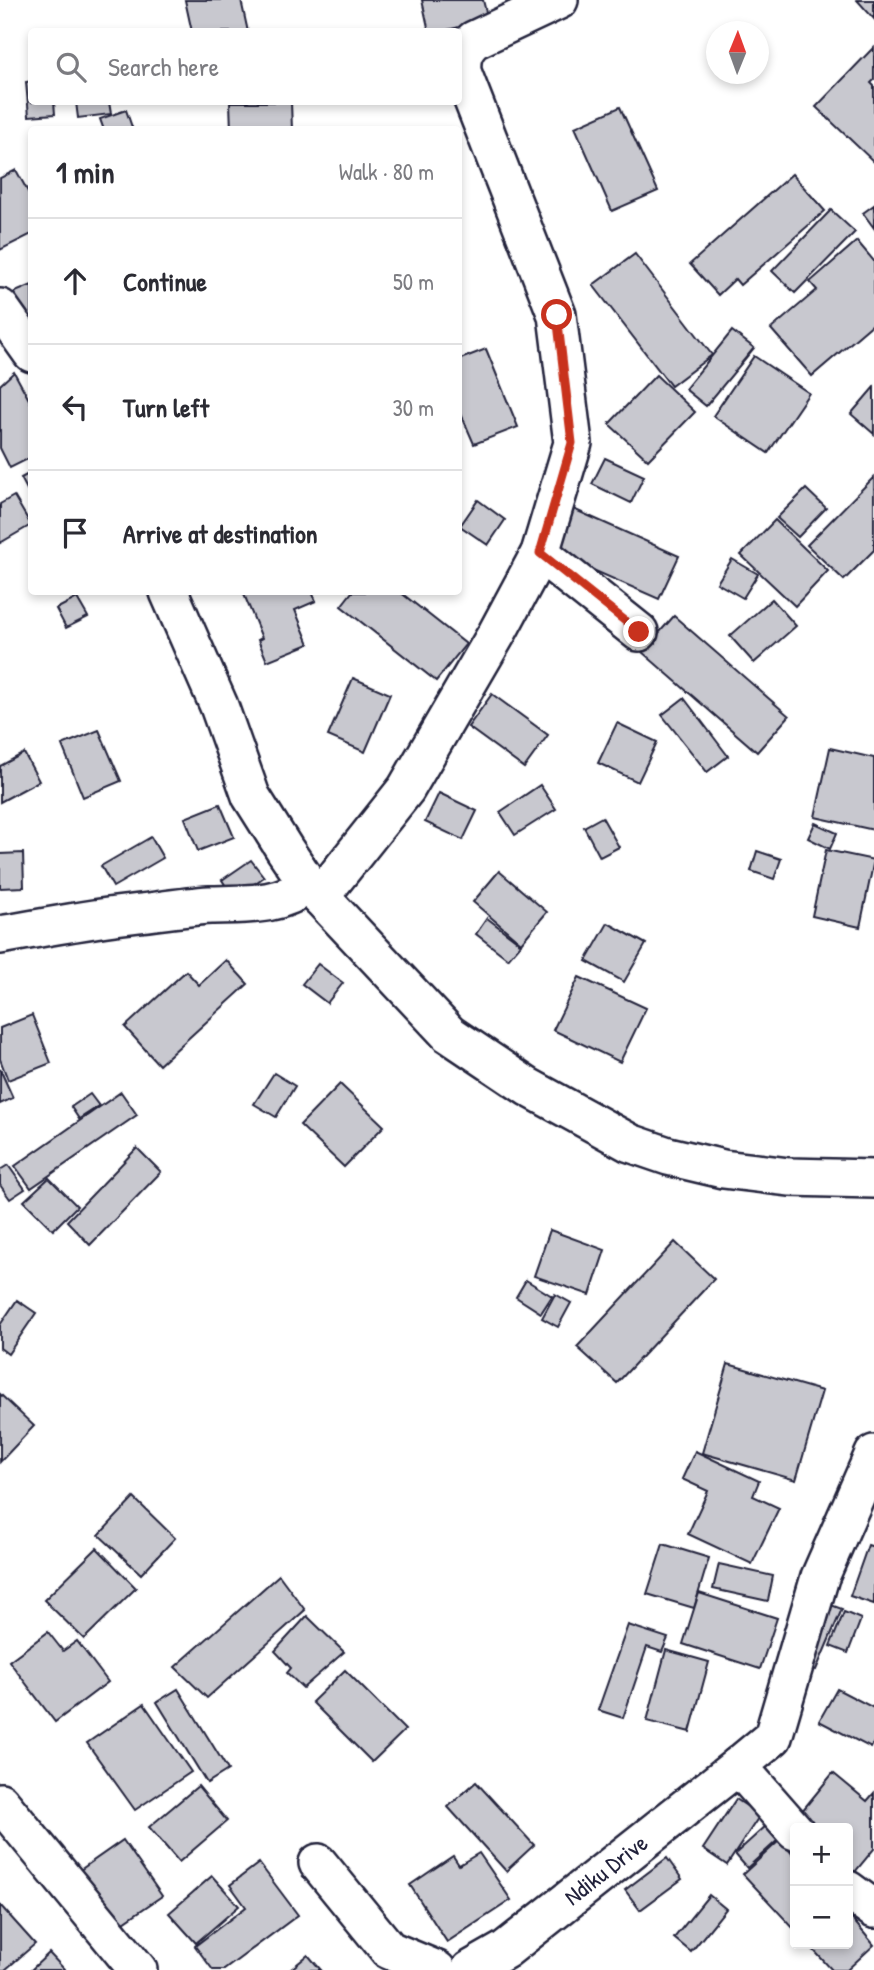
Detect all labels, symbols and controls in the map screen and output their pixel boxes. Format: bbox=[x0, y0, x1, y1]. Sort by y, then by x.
north arrow bbox=[706, 21, 769, 84]
search box bbox=[28, 28, 462, 105]
icon: search bbox=[52, 48, 90, 86]
text: Search here bbox=[108, 49, 219, 84]
text: 1 min bbox=[56, 152, 114, 192]
text: Walk · 80 m bbox=[339, 156, 434, 187]
icon: ahead bbox=[56, 262, 94, 300]
text: Continue bbox=[123, 264, 207, 299]
text: 50 m bbox=[393, 266, 434, 297]
route start bbox=[541, 299, 572, 330]
icon: left bbox=[56, 388, 94, 426]
text: Turn left bbox=[123, 390, 209, 425]
text: 30 m bbox=[392, 392, 434, 423]
icon: arrive bbox=[56, 514, 94, 552]
text: Arrive at destination bbox=[123, 516, 318, 551]
route end bbox=[623, 616, 654, 647]
map controls bbox=[790, 1823, 853, 1949]
button: + bbox=[790, 1823, 853, 1886]
street label: Ndiku Drive bbox=[557, 1826, 654, 1912]
button: − bbox=[790, 1886, 853, 1949]

